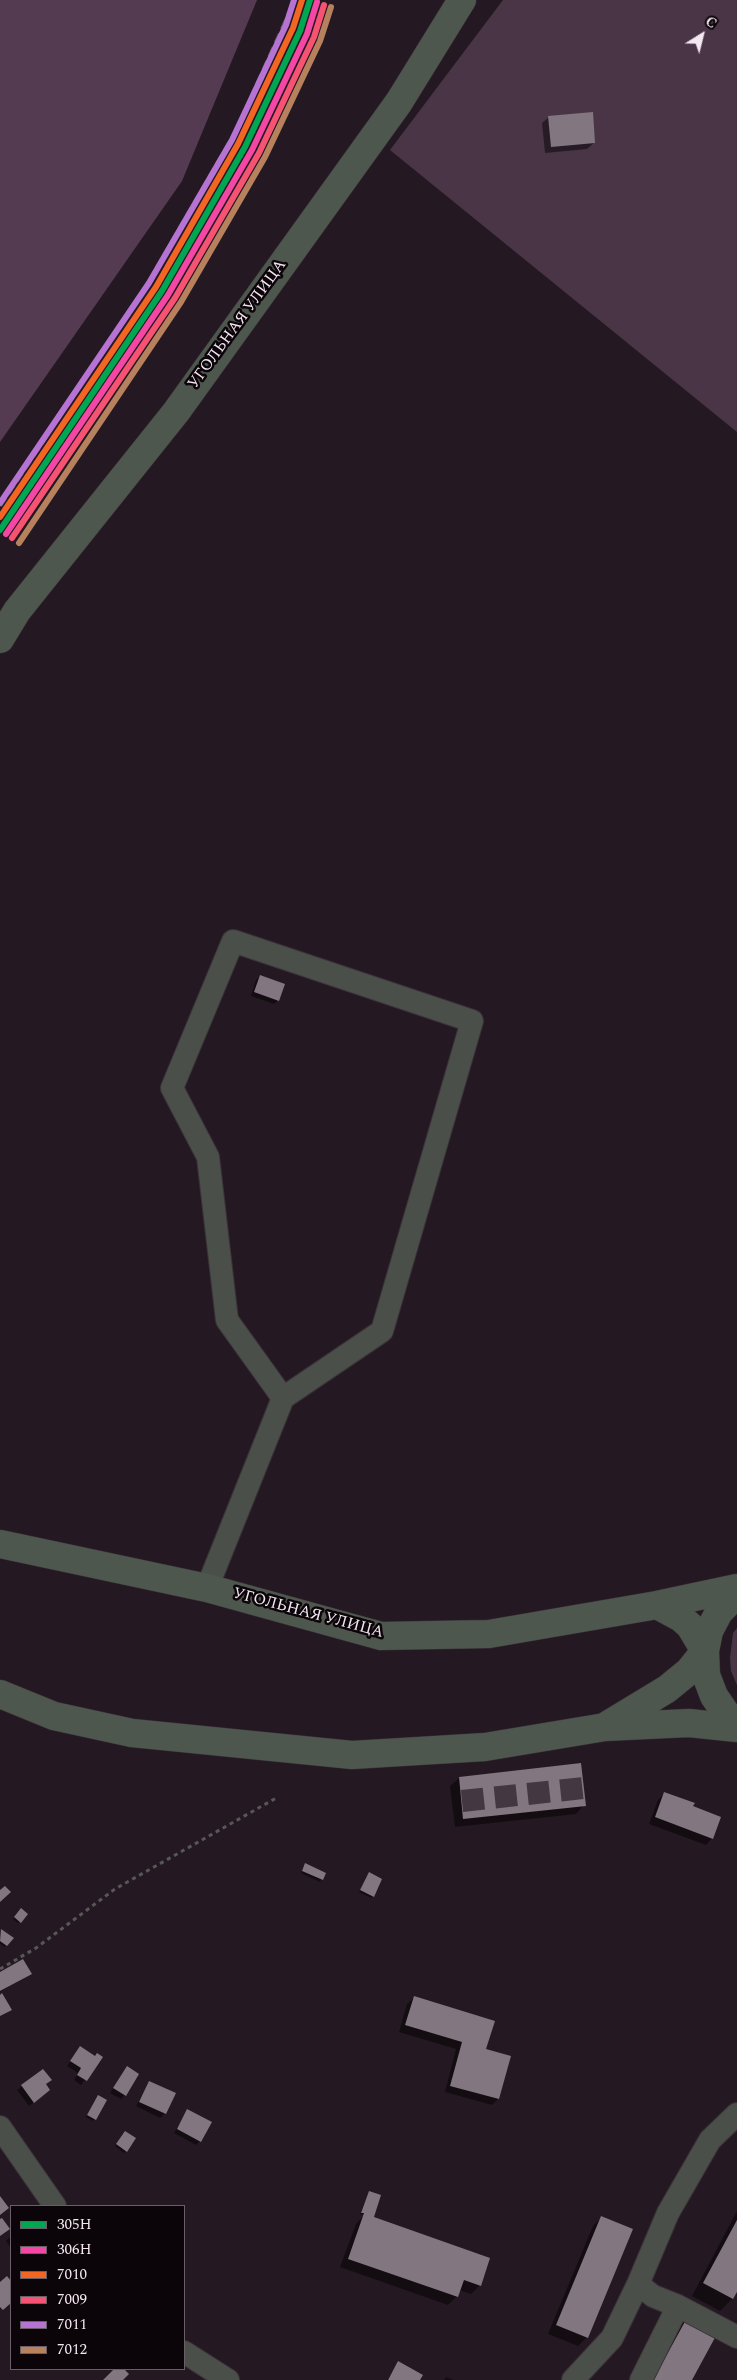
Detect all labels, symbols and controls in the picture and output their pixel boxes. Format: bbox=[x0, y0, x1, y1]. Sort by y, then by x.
north arrow bbox=[677, 10, 727, 60]
text: С bbox=[701, 11, 721, 34]
street label: УГОЛЬНАЯ УЛИЦА bbox=[185, 257, 291, 393]
street label: УГОЛЬНАЯ УЛИЦА bbox=[231, 1585, 385, 1643]
legend bbox=[10, 2205, 185, 2370]
text: 305Н bbox=[57, 2213, 92, 2236]
text: 306Н bbox=[57, 2238, 92, 2261]
text: 7010 bbox=[57, 2263, 87, 2286]
text: 7009 bbox=[57, 2288, 87, 2311]
text: 7011 bbox=[57, 2313, 87, 2336]
text: 7012 bbox=[57, 2338, 87, 2361]

